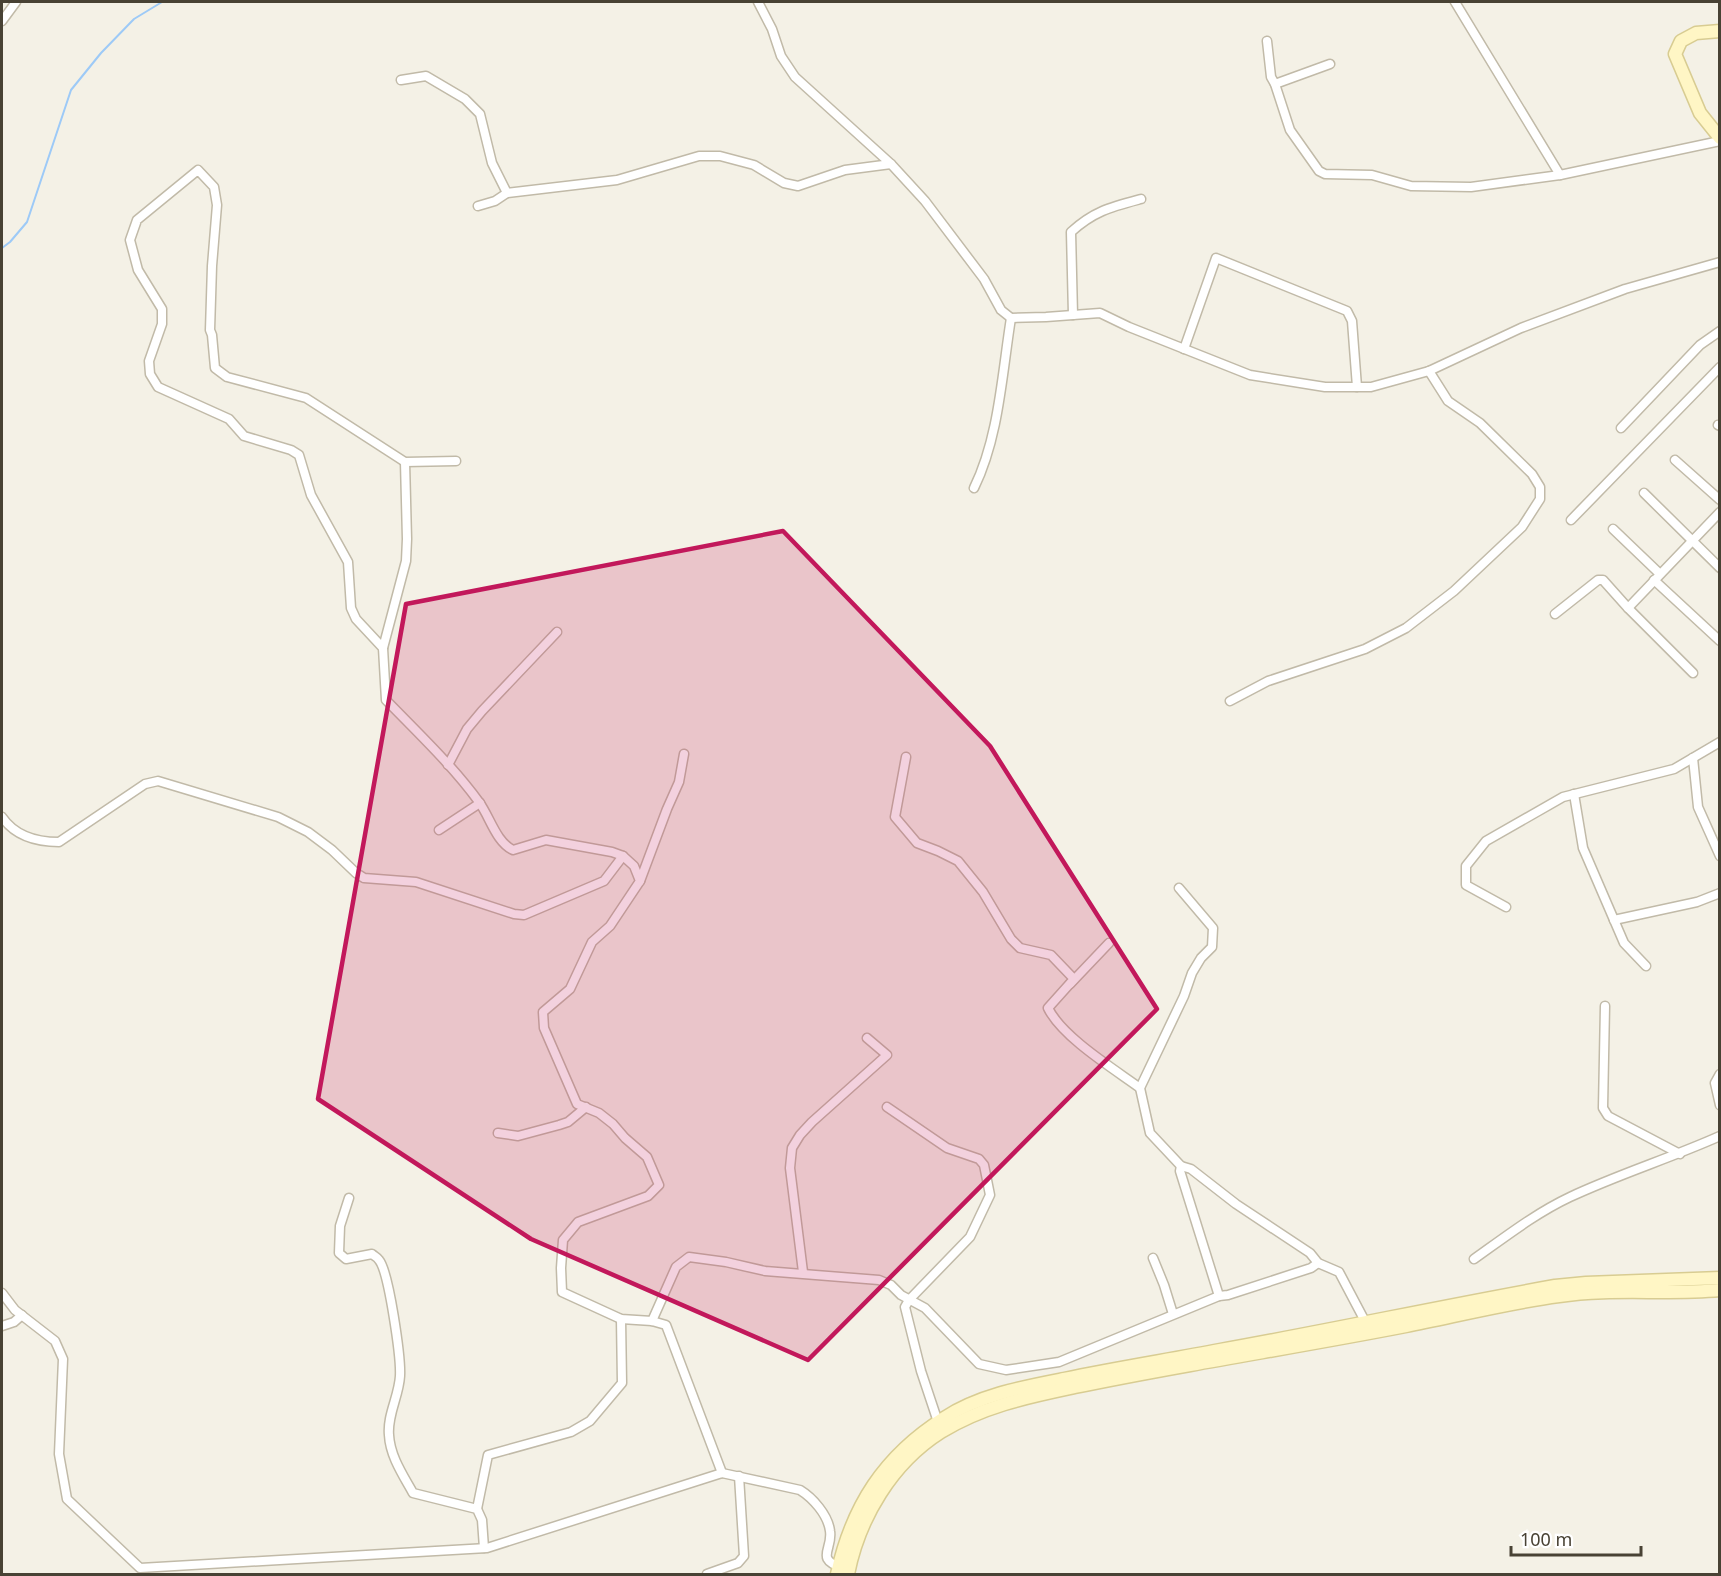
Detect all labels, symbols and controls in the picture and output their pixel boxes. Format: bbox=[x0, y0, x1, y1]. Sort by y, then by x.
scale bar bbox=[1511, 1519, 1642, 1557]
text: 100 m bbox=[1520, 1527, 1572, 1551]

